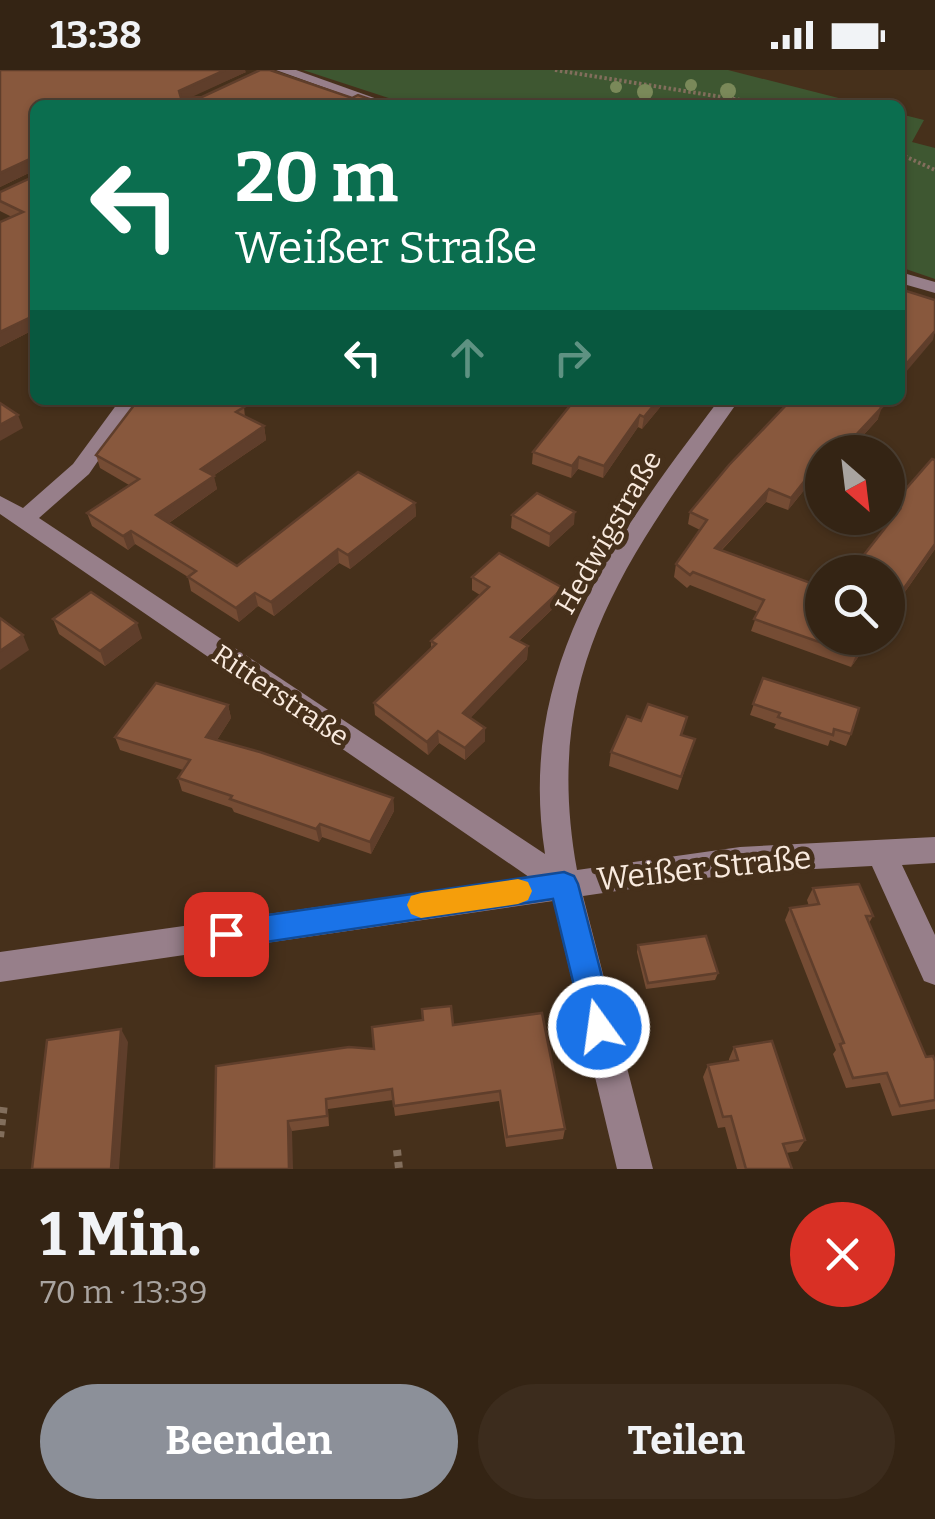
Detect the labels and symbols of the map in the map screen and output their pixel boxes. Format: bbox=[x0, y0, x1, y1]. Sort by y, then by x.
north arrow bbox=[805, 435, 905, 535]
street label: Hedwigstraße bbox=[548, 445, 668, 620]
street label: Ritterstraße bbox=[206, 638, 355, 753]
street label: Weißer Straße bbox=[595, 838, 813, 898]
pin bbox=[184, 892, 269, 977]
position arrow bbox=[547, 975, 651, 1079]

